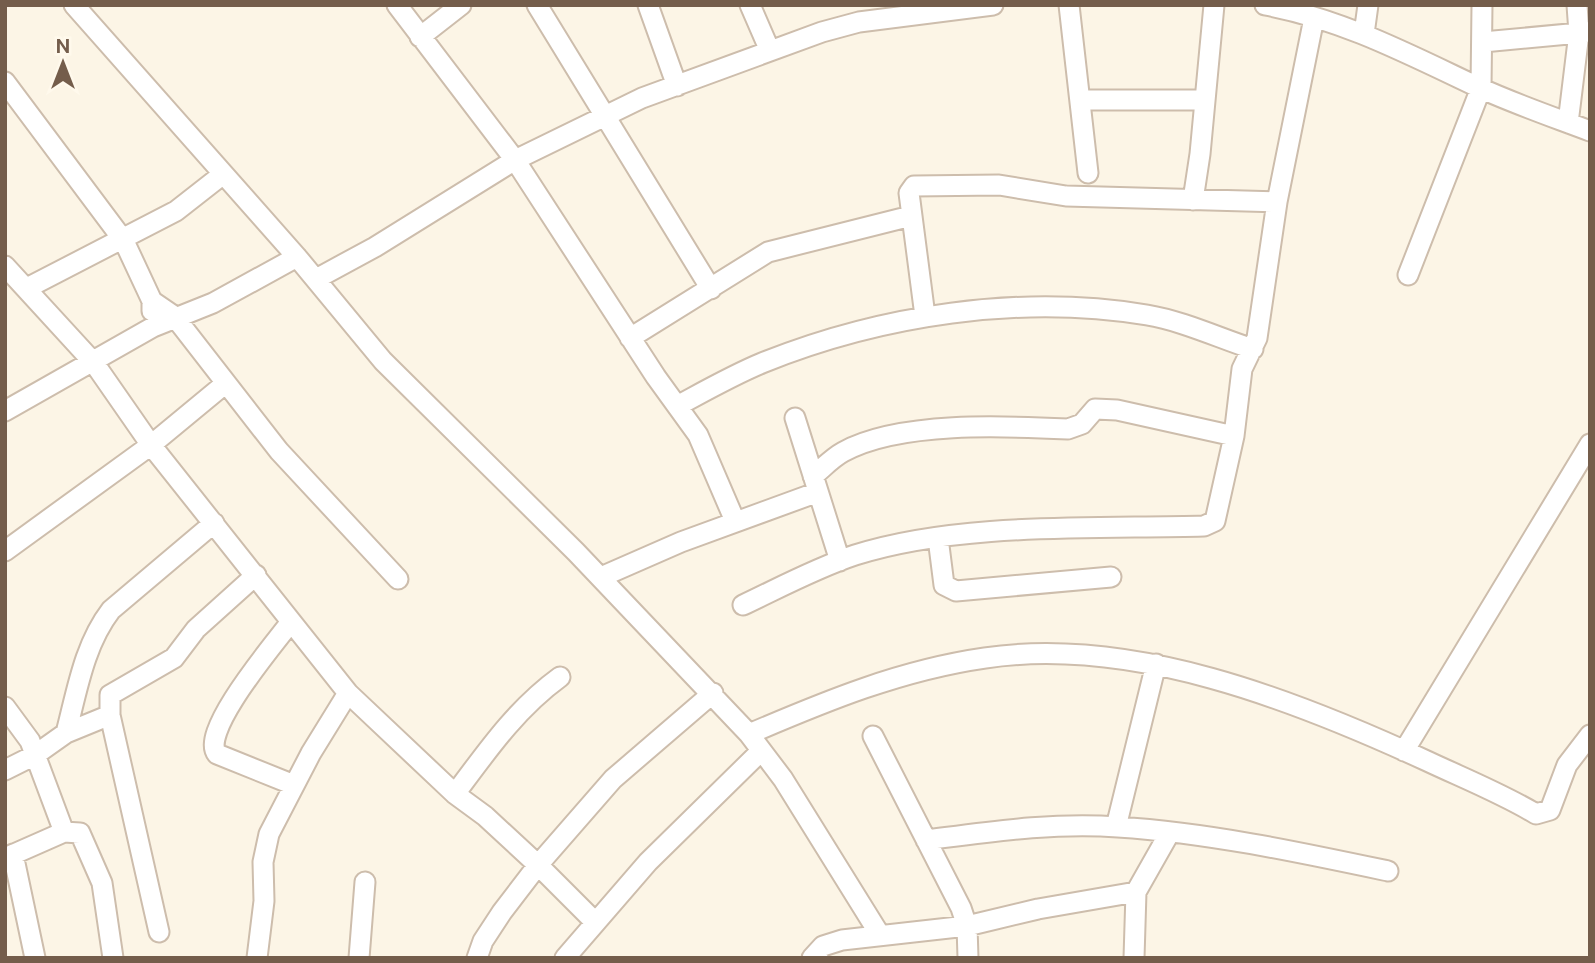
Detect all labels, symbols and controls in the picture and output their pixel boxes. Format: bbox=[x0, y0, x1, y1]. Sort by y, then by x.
north arrow bbox=[28, 28, 98, 98]
text: N bbox=[56, 35, 70, 57]

